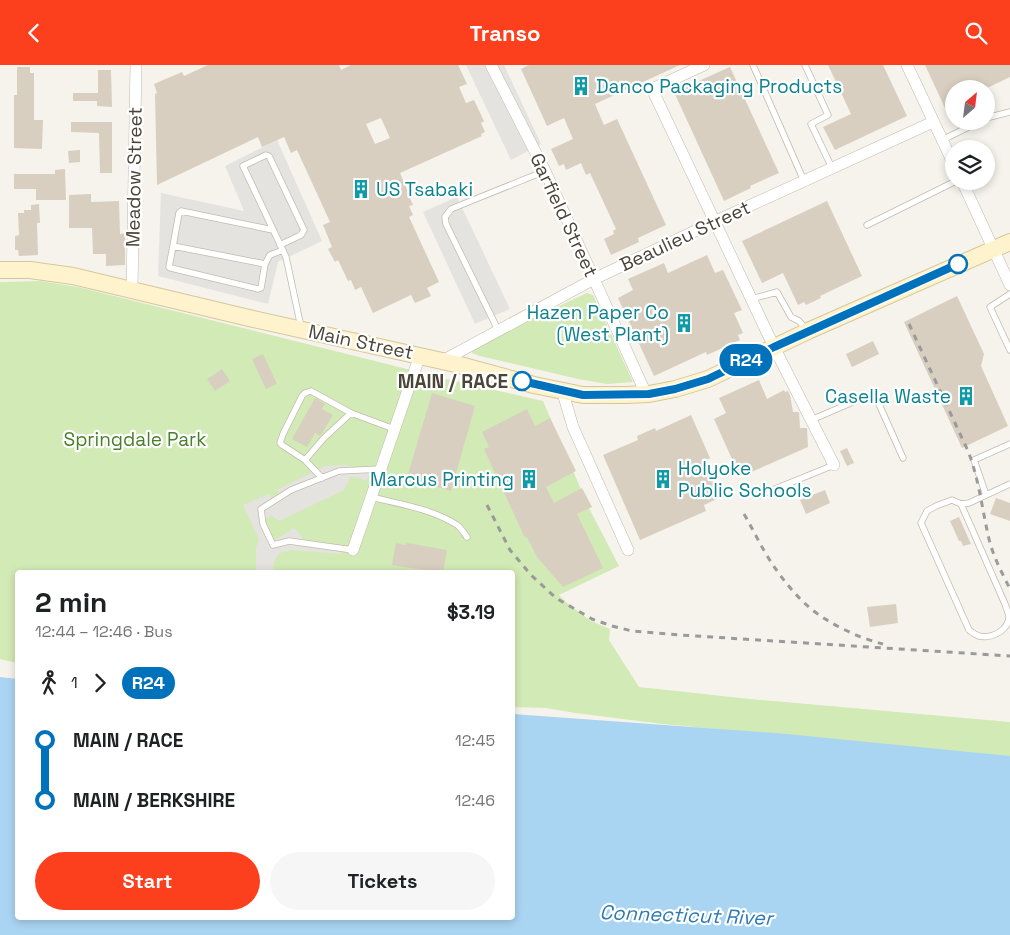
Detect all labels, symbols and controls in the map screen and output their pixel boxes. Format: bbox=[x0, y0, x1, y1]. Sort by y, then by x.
icon: back bbox=[20, 19, 48, 47]
text: Transo bbox=[469, 19, 541, 47]
icon: search bbox=[962, 19, 990, 47]
place label: Danco Packaging Products bbox=[596, 74, 842, 99]
building icon: Danco Packaging Products bbox=[570, 75, 592, 97]
north arrow bbox=[945, 80, 995, 130]
map controls bbox=[945, 80, 995, 190]
street label: Meadow Street bbox=[120, 107, 148, 247]
button: layers bbox=[945, 140, 995, 190]
street label: Garfield Street bbox=[524, 149, 604, 281]
place label: US Tsabaki bbox=[376, 177, 473, 202]
building icon: US Tsabaki bbox=[350, 178, 372, 200]
street label: Beaulieu Street bbox=[616, 195, 754, 277]
unlabelled marker bbox=[948, 254, 968, 274]
place label: Hazen Paper Co (West Plant) bbox=[527, 300, 669, 347]
building icon: Hazen Paper Co (West Plant) bbox=[673, 312, 695, 334]
street label: Main Street bbox=[306, 319, 416, 365]
line badge: R24 bbox=[717, 344, 775, 376]
text: R24 bbox=[729, 348, 763, 371]
place label: MAIN / RACE bbox=[398, 369, 508, 394]
marker: MAIN / RACE bbox=[512, 371, 532, 391]
place label: Casella Waste bbox=[825, 384, 951, 409]
building icon: Casella Waste bbox=[955, 385, 977, 407]
park label: Springdale Park bbox=[63, 427, 207, 452]
place label: Holyoke Public Schools bbox=[678, 456, 812, 503]
place label: Marcus Printing bbox=[370, 467, 514, 492]
building icon: Marcus Printing bbox=[518, 468, 540, 490]
building icon: Holyoke Public Schools bbox=[652, 468, 674, 490]
text: 2 min bbox=[35, 584, 107, 620]
text: $3.19 bbox=[447, 600, 495, 625]
text: 12:44 – 12:46 · Bus bbox=[35, 621, 173, 642]
icon: walk bbox=[35, 669, 63, 697]
icon: forward bbox=[86, 669, 114, 697]
text: R24 bbox=[132, 671, 165, 694]
text: 1 bbox=[71, 672, 78, 693]
text: MAIN / RACE bbox=[73, 728, 183, 753]
text: 12:45 bbox=[455, 730, 495, 751]
text: MAIN / BERKSHIRE bbox=[73, 788, 235, 813]
text: 12:46 bbox=[455, 790, 495, 811]
button: Start bbox=[35, 852, 260, 910]
button: Tickets bbox=[270, 852, 495, 910]
water label: Connecticut River bbox=[599, 899, 775, 931]

